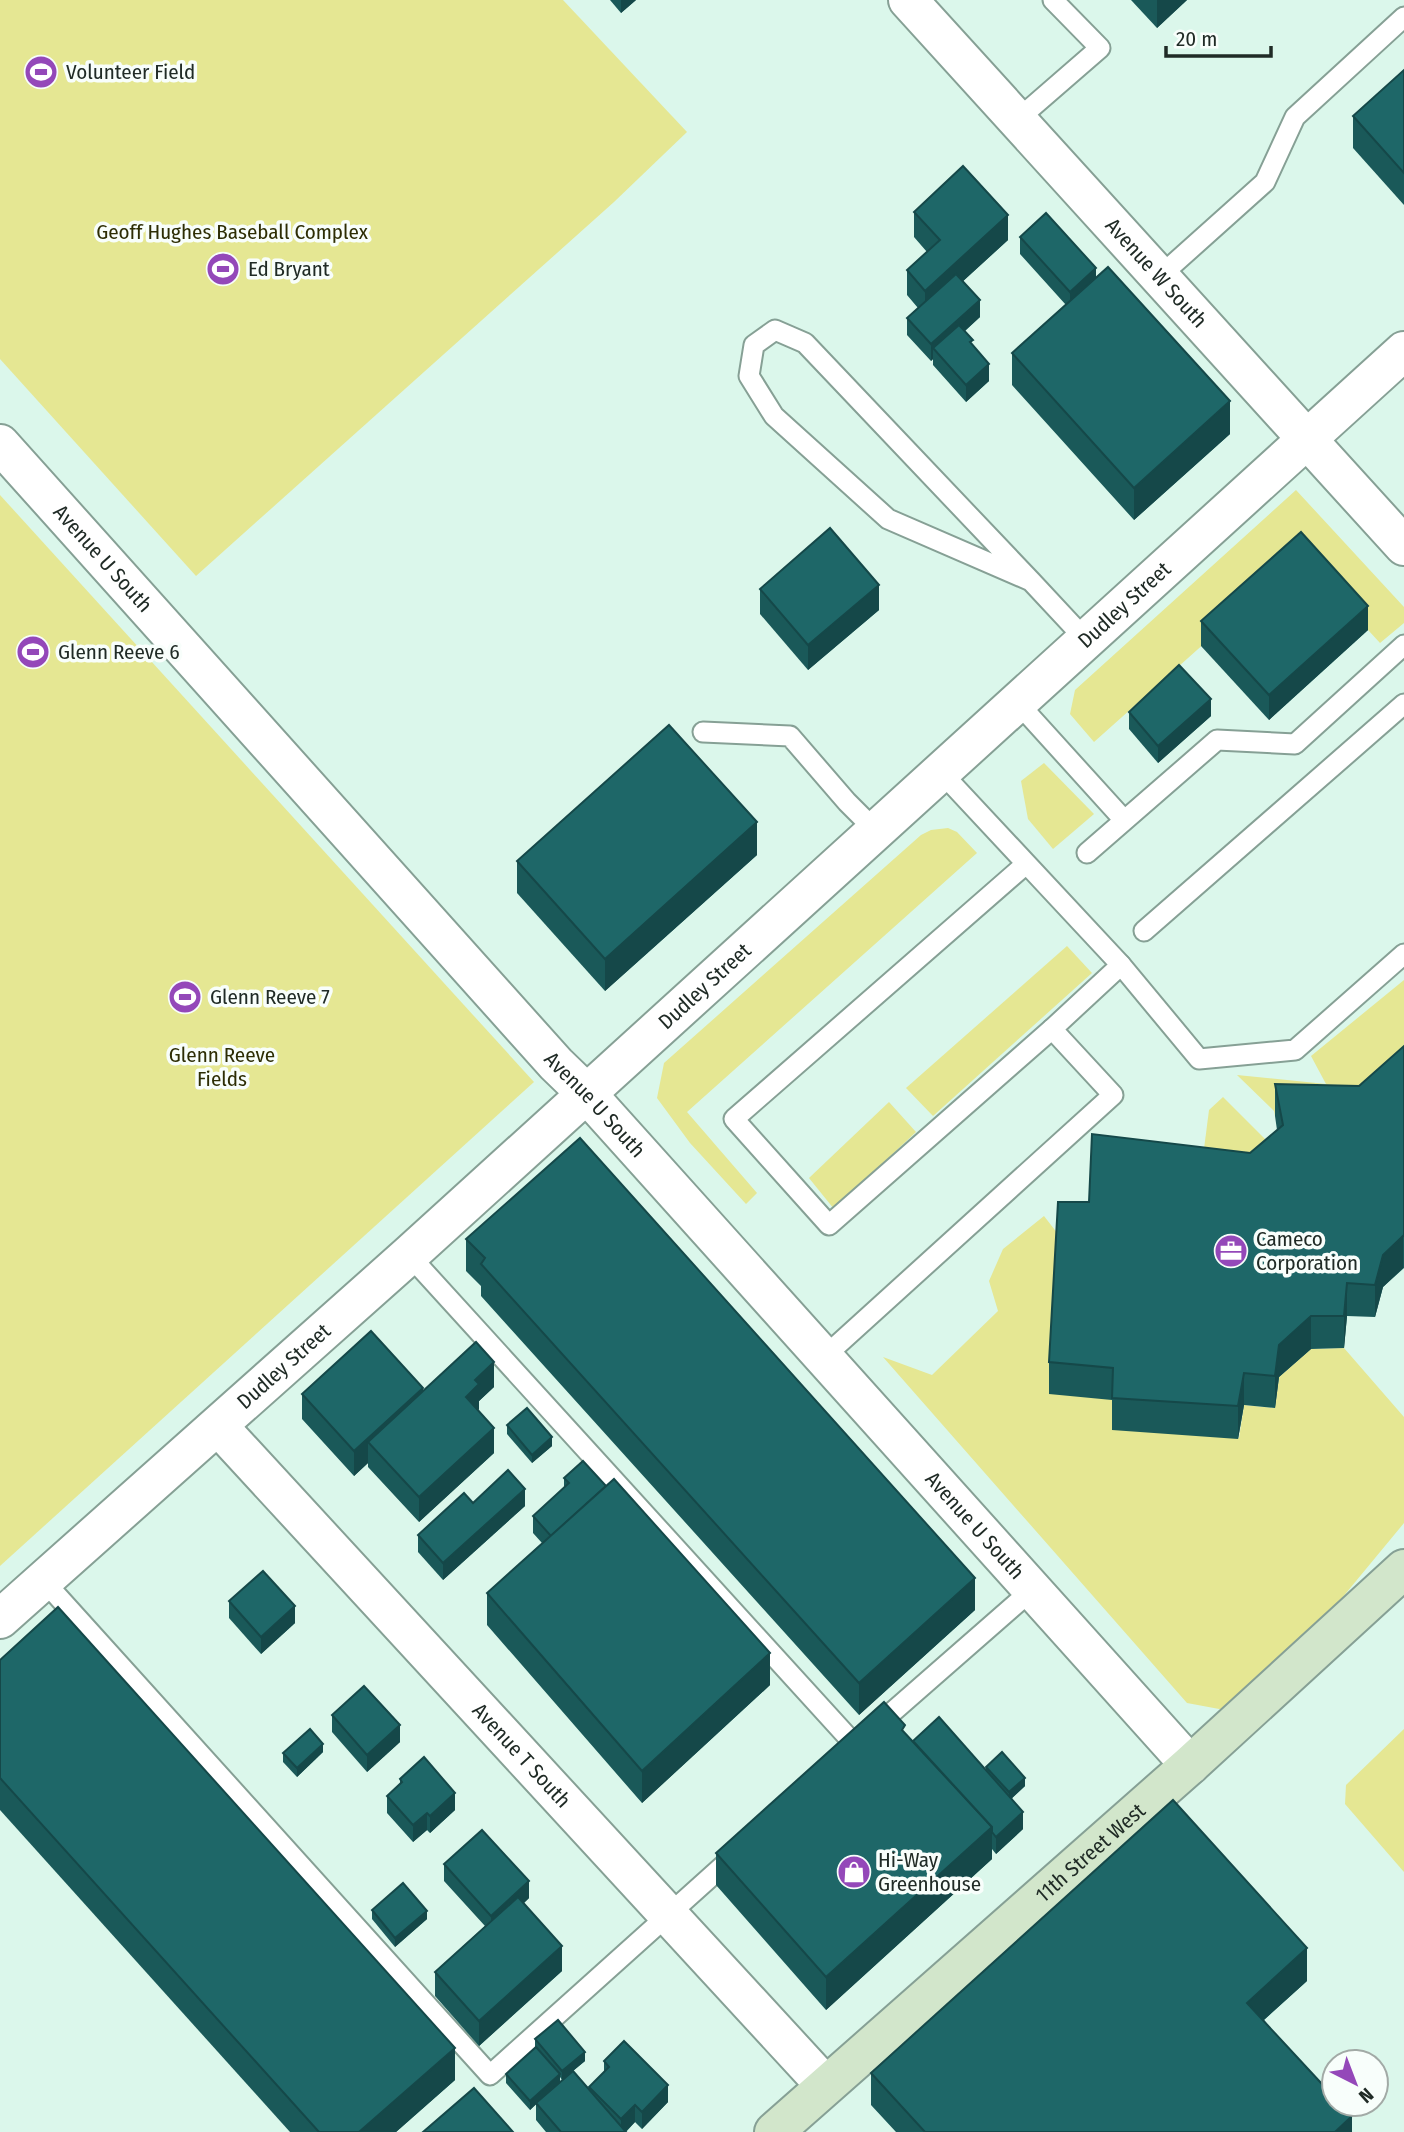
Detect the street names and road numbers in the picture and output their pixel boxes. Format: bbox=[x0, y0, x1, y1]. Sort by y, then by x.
street label: Avenue W South bbox=[1100, 213, 1213, 333]
street label: Avenue U South bbox=[48, 499, 158, 618]
street label: Dudley Street bbox=[1073, 556, 1176, 654]
street label: Dudley Street bbox=[653, 938, 757, 1035]
street label: Avenue U South bbox=[539, 1047, 651, 1163]
street label: Dudley Street bbox=[232, 1318, 336, 1415]
street label: Avenue U South bbox=[920, 1466, 1030, 1585]
street label: Avenue T South bbox=[467, 1698, 576, 1813]
street label: 11th Street West bbox=[1030, 1798, 1151, 1908]

